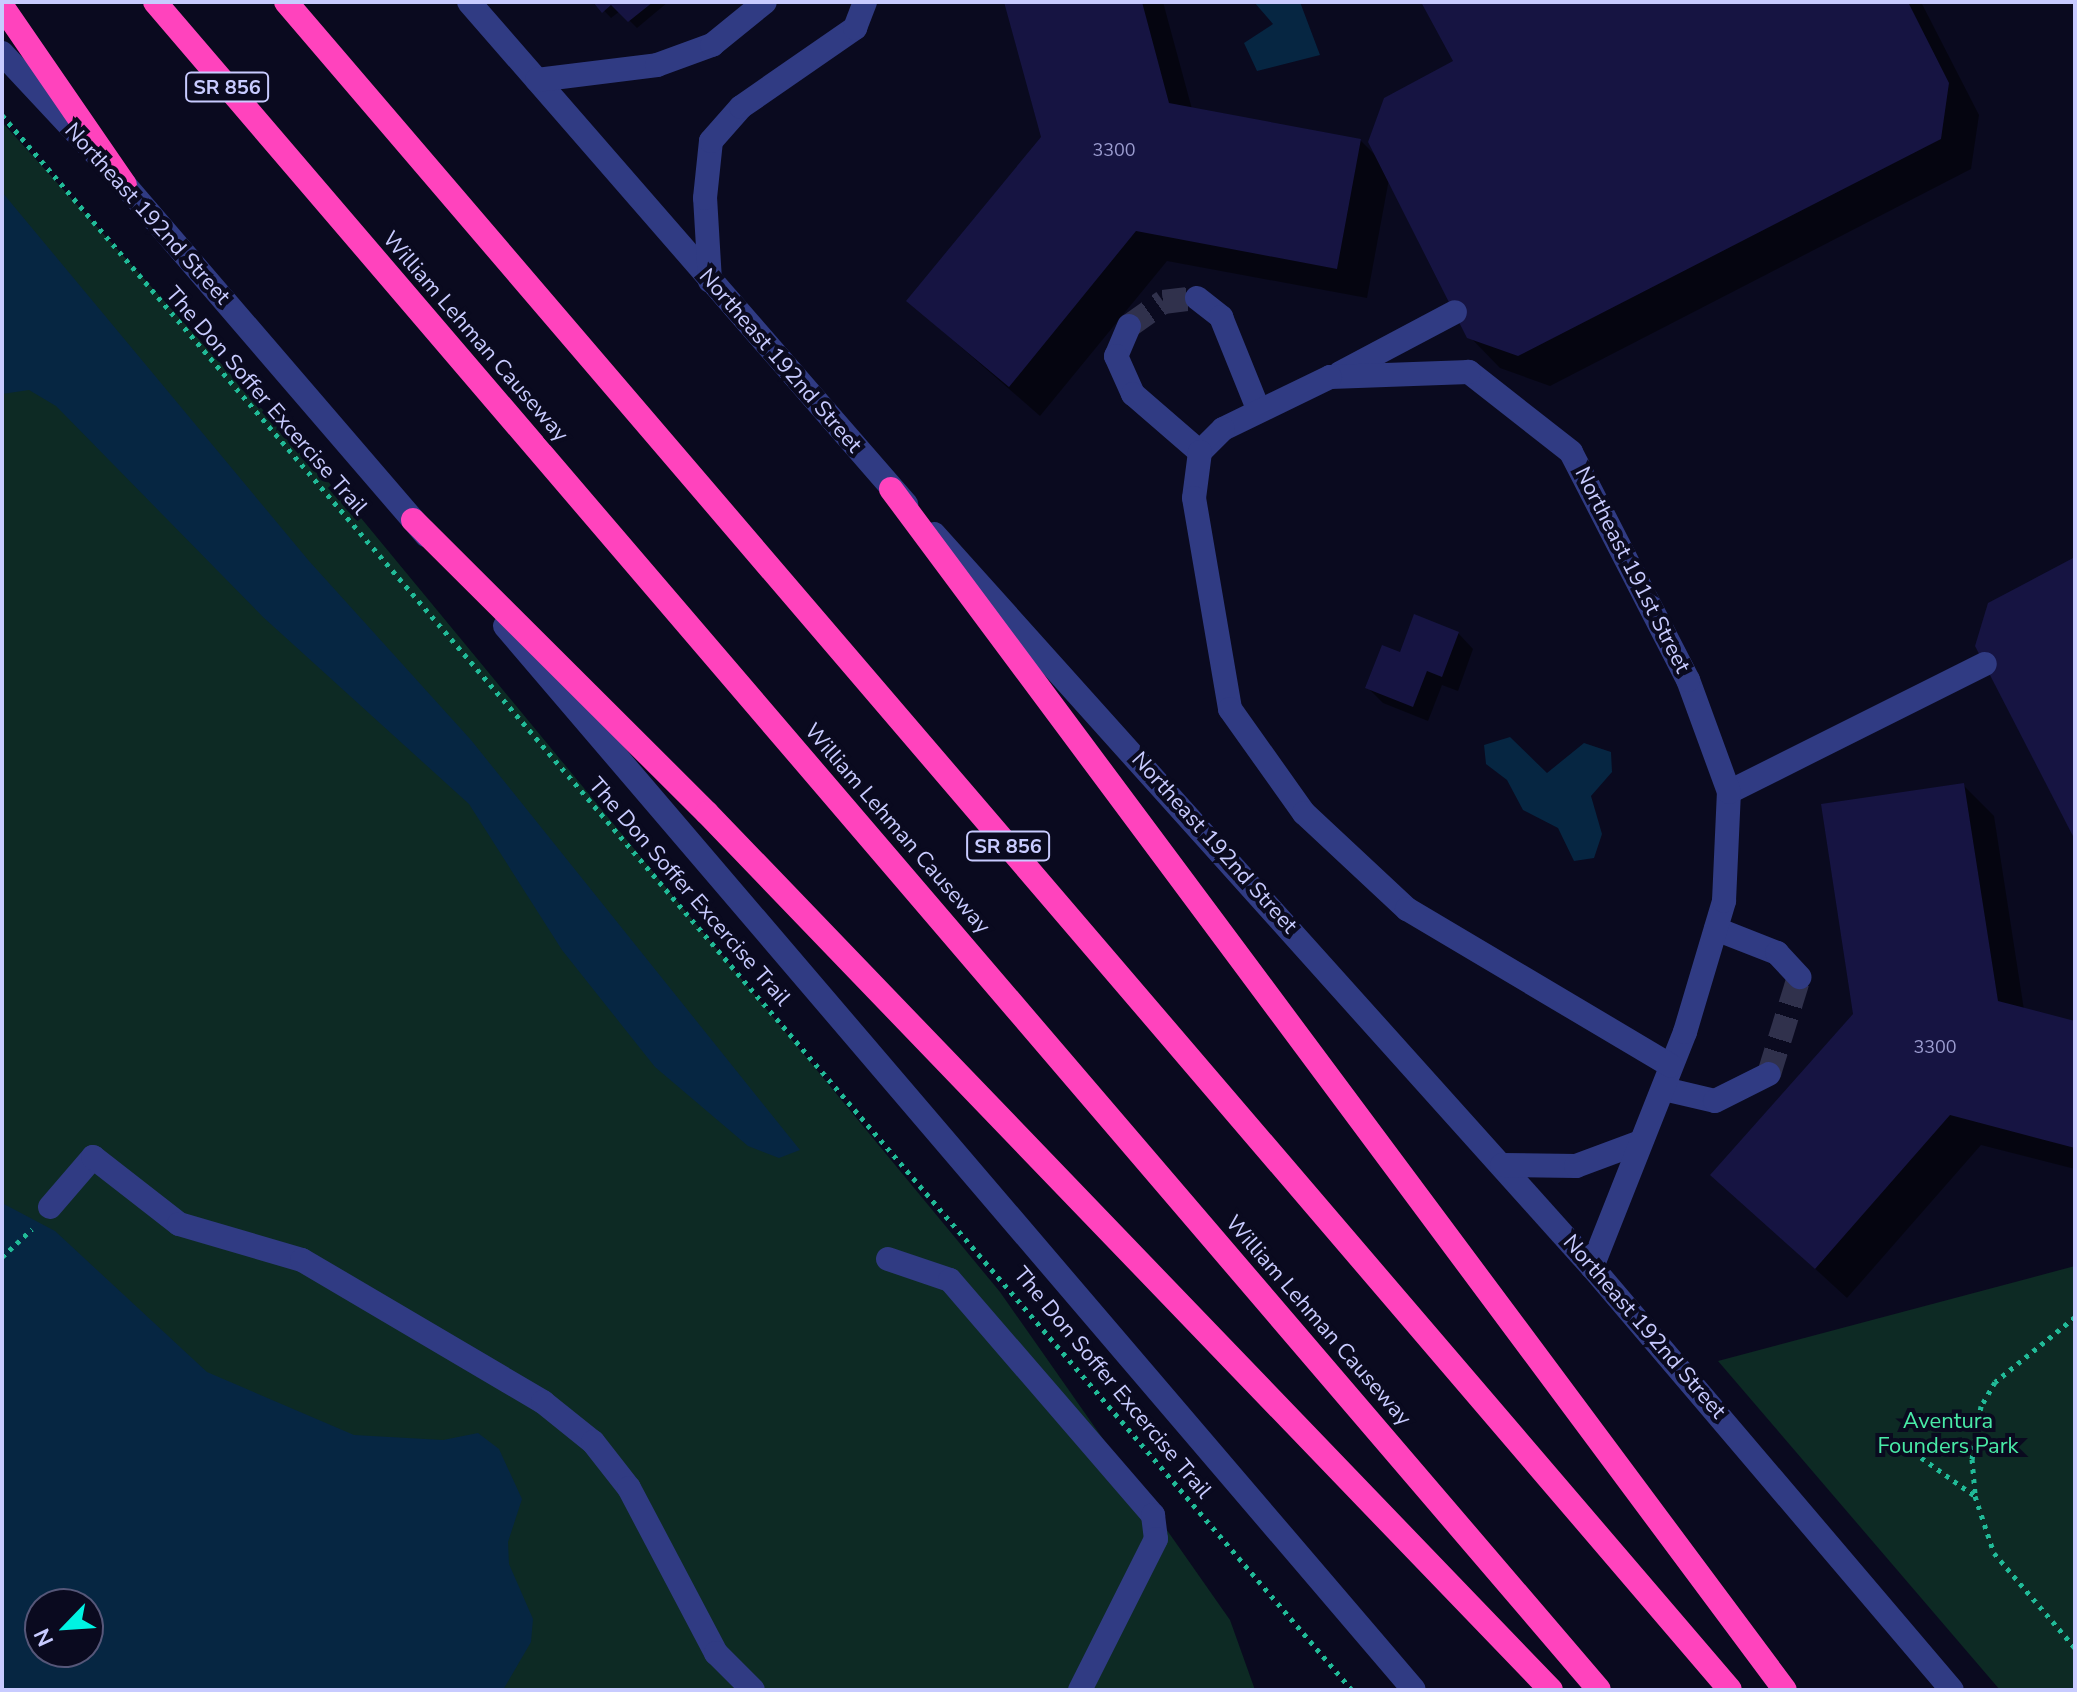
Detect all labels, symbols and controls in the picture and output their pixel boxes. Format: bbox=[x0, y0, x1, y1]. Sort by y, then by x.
road number: SR 856 bbox=[185, 71, 269, 103]
street label: Northeast 192nd Street bbox=[59, 118, 235, 310]
house number: 3300 bbox=[1092, 139, 1136, 161]
street label: William Lehman Causeway bbox=[376, 226, 574, 448]
street label: Northeast 192nd Street bbox=[693, 264, 867, 458]
street label: The Don Soffer Excercise Trail bbox=[160, 281, 372, 521]
street label: Northeast 191st Street bbox=[1569, 463, 1695, 677]
street label: William Lehman Causeway bbox=[798, 718, 996, 940]
street label: Northeast 192nd Street bbox=[1126, 747, 1302, 939]
street label: The Don Soffer Excercise Trail bbox=[583, 772, 795, 1012]
road number: SR 856 bbox=[966, 830, 1050, 862]
house number: 3300 bbox=[1913, 1036, 1957, 1058]
street label: William Lehman Causeway bbox=[1219, 1210, 1417, 1432]
street label: Northeast 192nd Street bbox=[1557, 1230, 1731, 1424]
street label: The Don Soffer Excercise Trail bbox=[1007, 1262, 1217, 1504]
park label: Aventura Founders Park bbox=[1877, 1408, 2019, 1460]
north arrow bbox=[24, 1588, 104, 1668]
text: N bbox=[27, 1623, 61, 1651]

